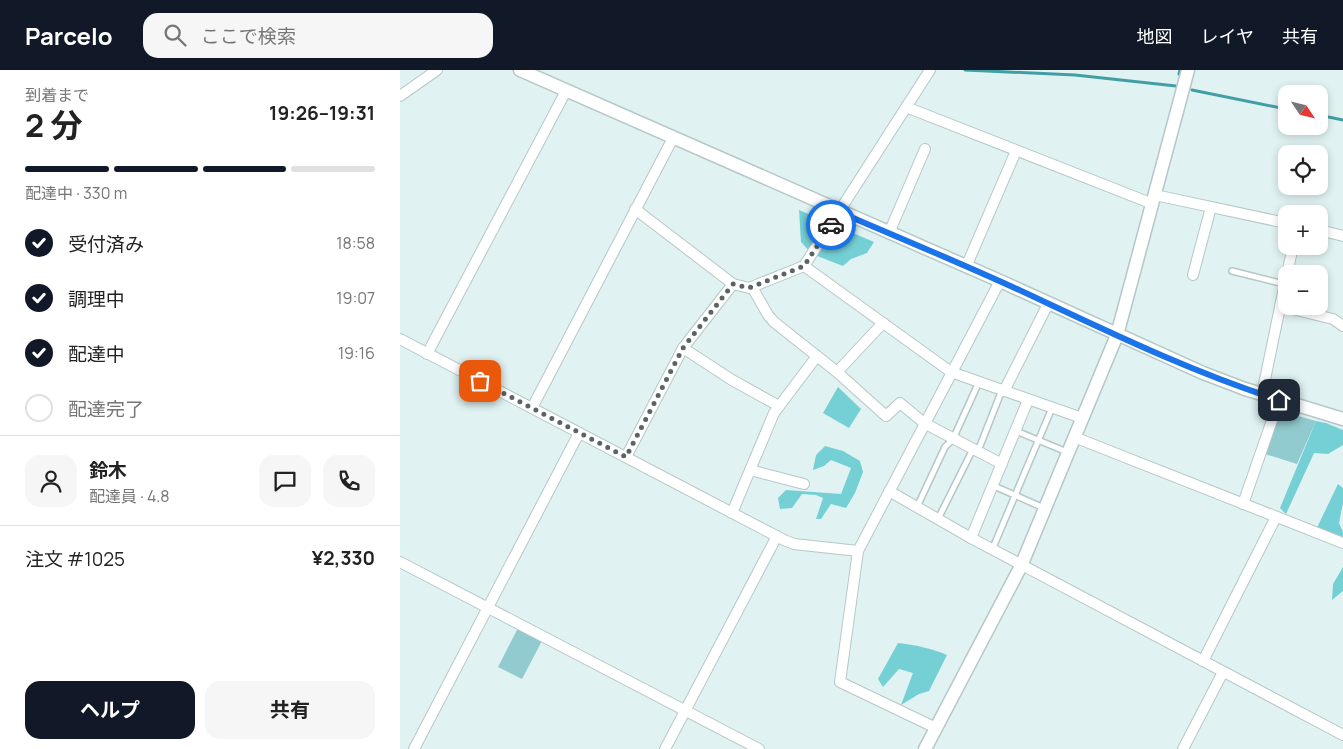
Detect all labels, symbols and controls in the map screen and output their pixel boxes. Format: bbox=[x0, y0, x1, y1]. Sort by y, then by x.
search box bbox=[143, 13, 493, 58]
text: Parcelo bbox=[25, 19, 113, 52]
icon: search bbox=[161, 21, 189, 49]
text: ここで検索 bbox=[201, 23, 296, 49]
text: 地図 bbox=[1137, 24, 1173, 48]
text: レイヤ bbox=[1201, 24, 1254, 48]
text: 共有 bbox=[1282, 24, 1318, 48]
text: 到着まで bbox=[25, 84, 89, 106]
north arrow bbox=[1278, 85, 1328, 135]
map controls bbox=[1278, 85, 1328, 315]
text: 19:26–19:31 bbox=[269, 100, 375, 126]
text: 2 分 bbox=[25, 103, 82, 147]
button: locate bbox=[1278, 145, 1328, 195]
text: 配達中 · 330 m bbox=[25, 182, 127, 204]
courier bbox=[806, 200, 856, 250]
button: + bbox=[1278, 205, 1328, 255]
icon: car bbox=[817, 211, 845, 239]
icon: check bbox=[25, 229, 53, 257]
text: 受付済み bbox=[68, 231, 144, 257]
text: 18:58 bbox=[336, 232, 375, 254]
button: − bbox=[1278, 265, 1328, 315]
icon: check bbox=[25, 284, 53, 312]
text: 調理中 bbox=[68, 286, 125, 312]
text: 19:07 bbox=[336, 287, 375, 309]
icon: check bbox=[25, 339, 53, 367]
text: 配達中 bbox=[68, 341, 125, 367]
text: 19:16 bbox=[338, 342, 375, 364]
pin bbox=[459, 360, 501, 402]
icon: bag bbox=[466, 367, 494, 395]
pin bbox=[1258, 379, 1300, 421]
icon: home bbox=[1265, 386, 1293, 414]
text: 配達完了 bbox=[68, 396, 144, 422]
button: person bbox=[25, 455, 77, 507]
button: chat bbox=[259, 455, 311, 507]
button: phone bbox=[323, 455, 375, 507]
text: 鈴木 bbox=[89, 457, 127, 483]
text: 配達員 · 4.8 bbox=[89, 485, 169, 507]
text: ¥2,330 bbox=[312, 545, 375, 571]
text: 注文 #1025 bbox=[25, 546, 125, 572]
button: ヘルプ bbox=[25, 681, 195, 739]
button: 共有 bbox=[205, 681, 375, 739]

